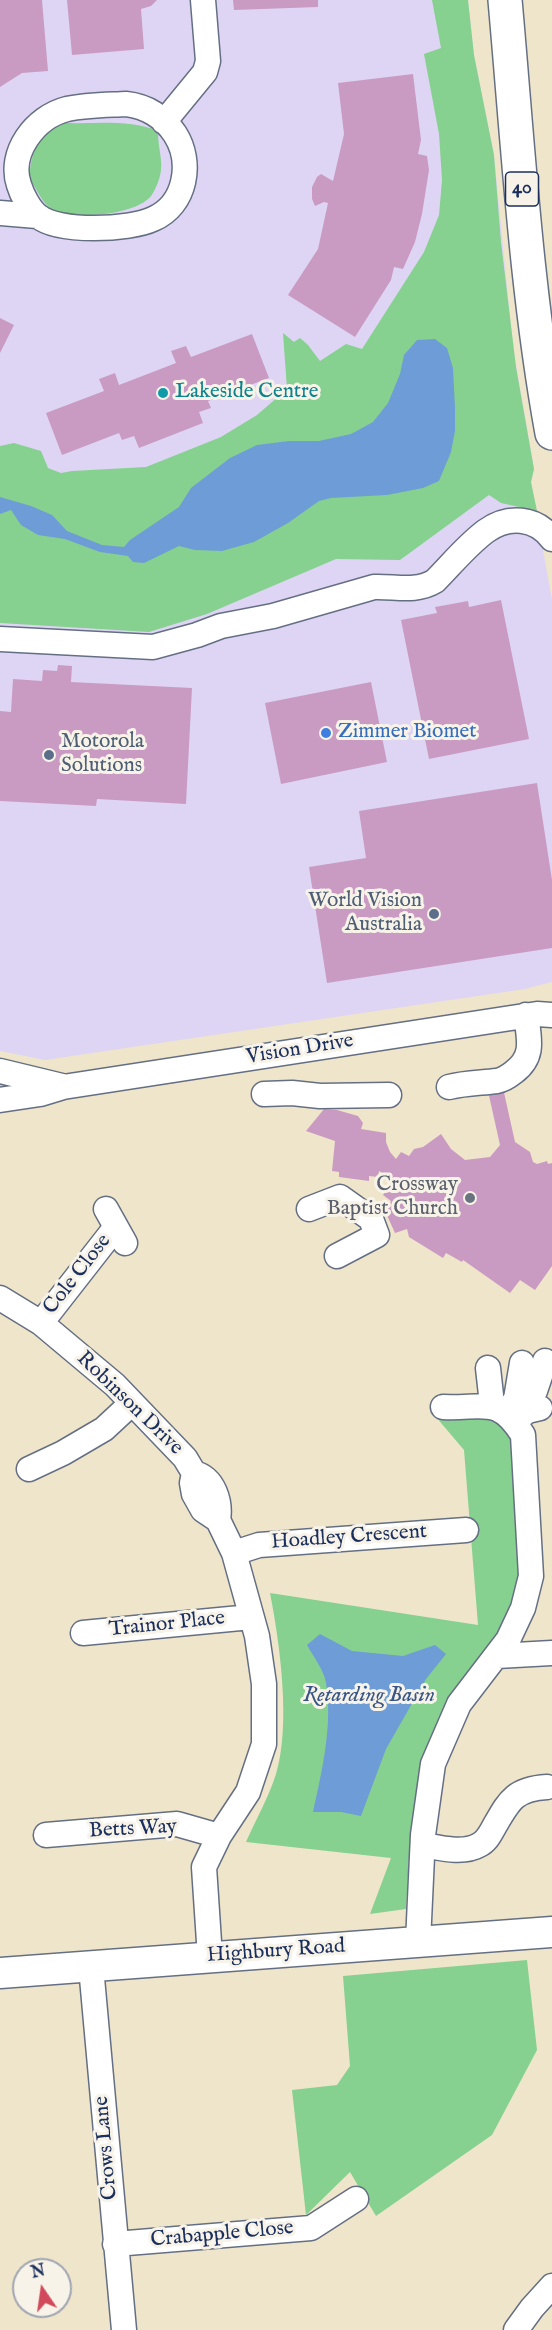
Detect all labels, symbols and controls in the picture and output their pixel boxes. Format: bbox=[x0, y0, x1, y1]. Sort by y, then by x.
road number: 40 bbox=[506, 172, 538, 206]
place label: Lakeside Centre bbox=[175, 380, 318, 406]
marker: Lakeside Centre bbox=[156, 386, 170, 400]
place label: Zimmer Biomet bbox=[338, 720, 476, 746]
marker: Zimmer Biomet bbox=[319, 726, 333, 740]
place label: Motorola Solutions bbox=[61, 730, 144, 780]
marker: Motorola Solutions bbox=[42, 748, 56, 762]
place label: World Vision Australia bbox=[308, 889, 422, 939]
marker: World Vision Australia bbox=[427, 907, 441, 921]
street label: Vision Drive bbox=[245, 1029, 355, 1071]
place label: Crossway Baptist Church bbox=[327, 1173, 458, 1223]
marker: Crossway Baptist Church bbox=[463, 1191, 477, 1205]
street label: Cole Close bbox=[39, 1230, 117, 1320]
street label: Robinson Drive bbox=[70, 1347, 188, 1461]
street label: Hoadley Crescent bbox=[270, 1520, 428, 1556]
street label: Trainor Place bbox=[108, 1606, 226, 1644]
water label: Retarding Basin bbox=[303, 1683, 435, 1709]
street label: Betts Way bbox=[88, 1815, 178, 1845]
street label: Highbury Road bbox=[206, 1935, 346, 1969]
street label: Crows Lane bbox=[90, 2095, 124, 2201]
street label: Crabapple Close bbox=[149, 2216, 295, 2254]
north arrow bbox=[12, 2258, 72, 2318]
text: N bbox=[29, 2261, 47, 2284]

